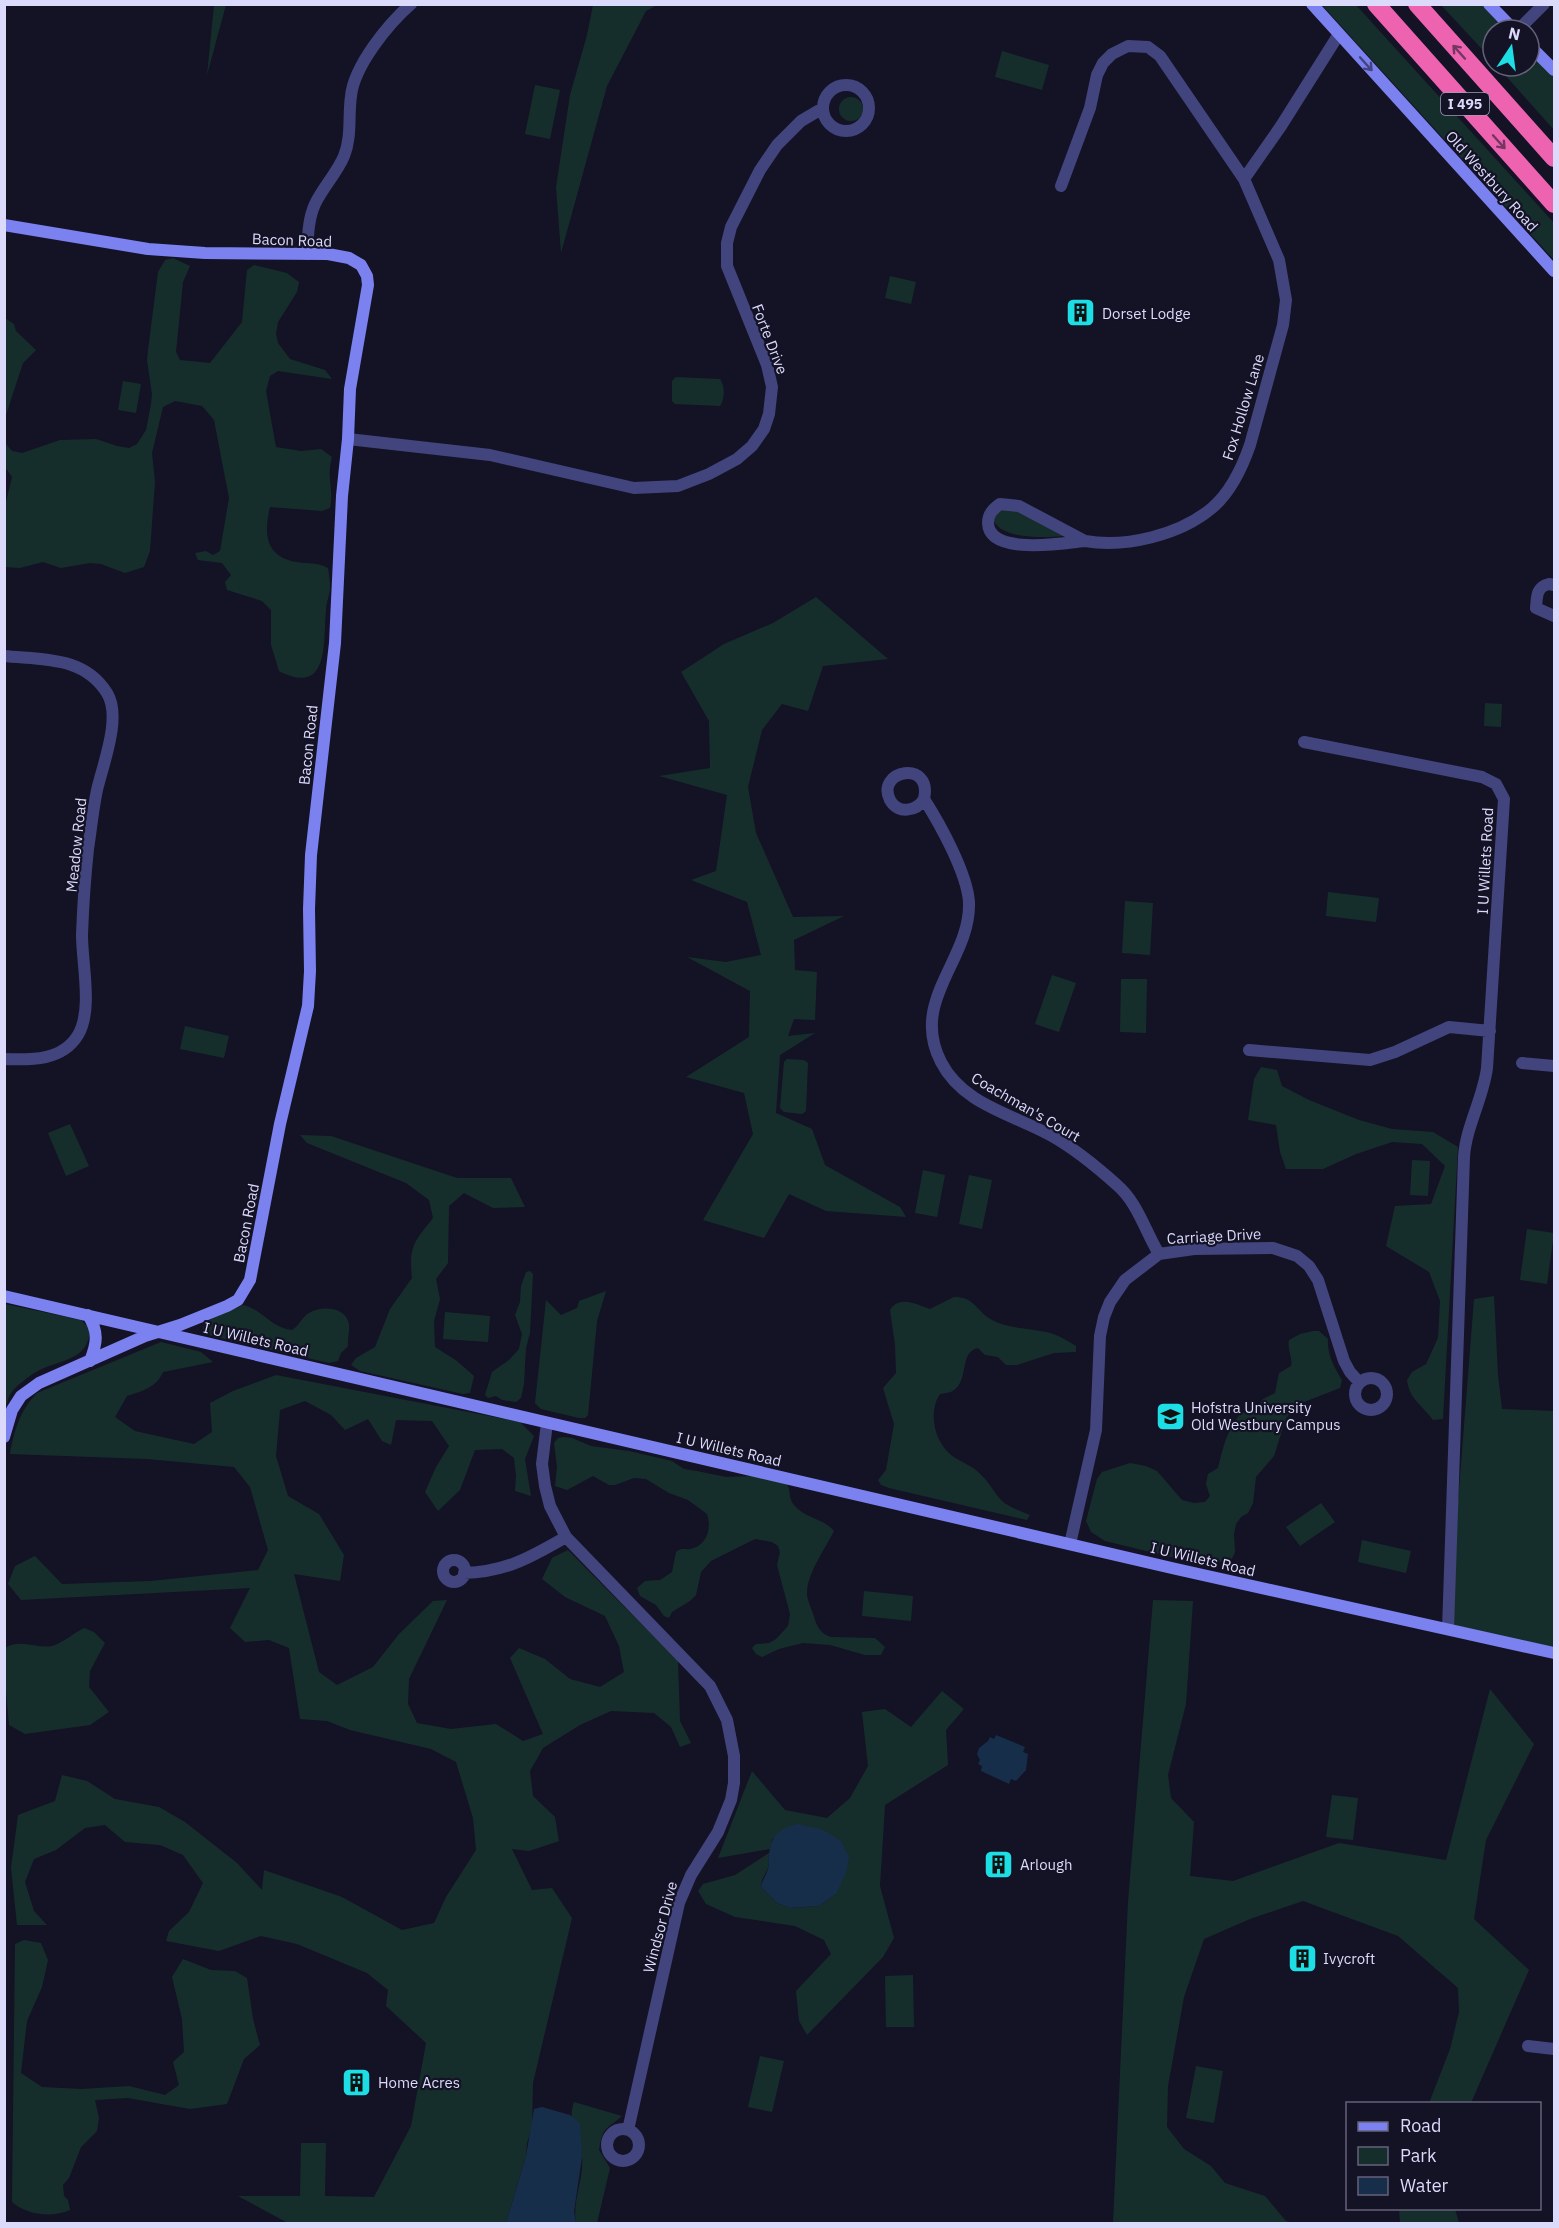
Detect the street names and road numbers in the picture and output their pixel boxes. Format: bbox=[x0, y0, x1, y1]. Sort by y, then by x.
road number: I 495 bbox=[1441, 93, 1489, 115]
street label: Old Westbury Road bbox=[1442, 127, 1542, 235]
street label: Bacon Road bbox=[252, 229, 332, 251]
street label: Forte Drive bbox=[748, 301, 792, 377]
street label: Fox Hollow Lane bbox=[1218, 352, 1268, 462]
street label: Bacon Road bbox=[294, 704, 322, 786]
street label: Meadow Road bbox=[62, 797, 90, 893]
street label: I U Willets Road bbox=[1473, 807, 1497, 915]
street label: Coachman's Court bbox=[968, 1068, 1084, 1146]
street label: Bacon Road bbox=[229, 1182, 263, 1264]
street label: Carriage Drive bbox=[1166, 1224, 1262, 1248]
street label: I U Willets Road bbox=[202, 1318, 310, 1360]
street label: I U Willets Road bbox=[675, 1428, 783, 1470]
street label: I U Willets Road bbox=[1149, 1538, 1257, 1580]
street label: Windsor Drive bbox=[639, 1879, 681, 1975]

